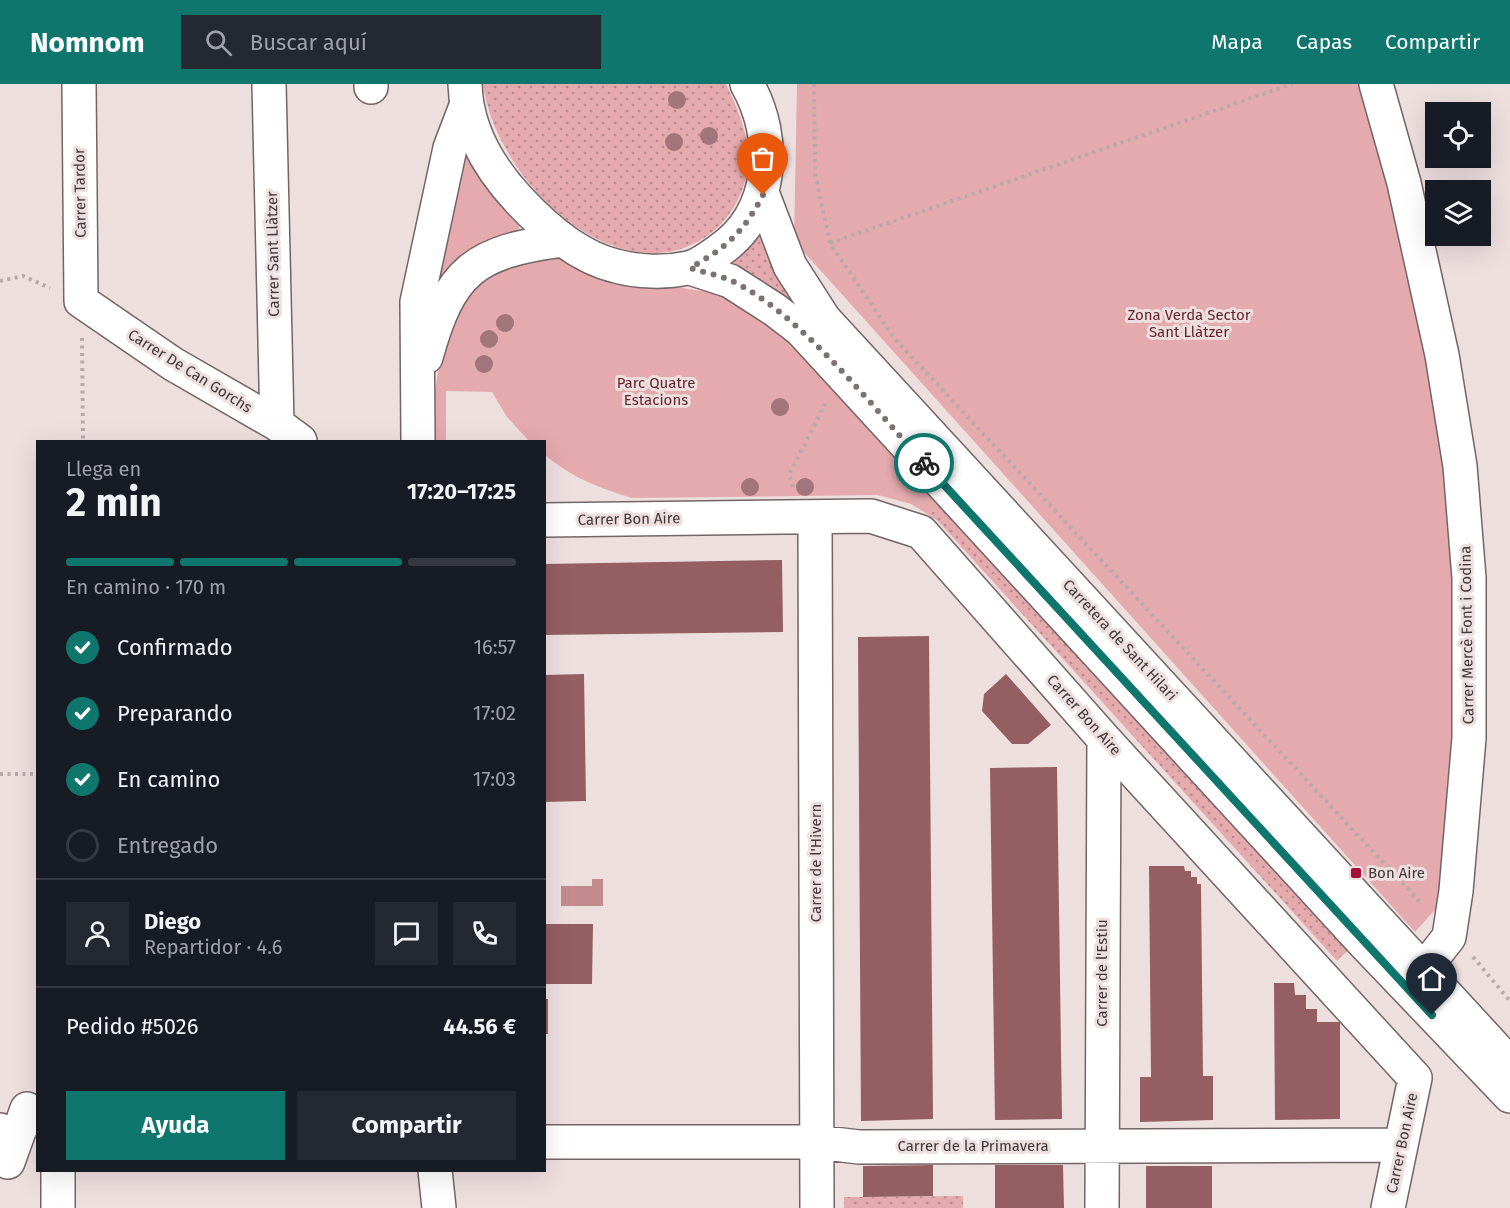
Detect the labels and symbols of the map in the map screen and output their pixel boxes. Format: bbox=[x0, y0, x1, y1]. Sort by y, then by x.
pin bbox=[737, 133, 788, 195]
street label: Carrer Tardor bbox=[70, 148, 90, 238]
street label: Carrer Sant Llàtzer bbox=[263, 191, 283, 317]
park label: Zona Verda Sector Sant Llàtzer bbox=[1127, 306, 1251, 341]
street label: Carrer De Can Gorchs bbox=[125, 325, 255, 417]
park label: Parc Quatre Estacions bbox=[617, 374, 695, 409]
courier bbox=[894, 433, 954, 493]
street label: Carrer Bon Aire bbox=[578, 509, 680, 529]
street label: Carrer Mercè Font i Codina bbox=[1456, 546, 1478, 724]
street label: Carretera de Sant Hilari bbox=[1059, 576, 1181, 704]
street label: Carrer Bon Aire bbox=[1043, 671, 1125, 759]
street label: Carrer de l'Hivern bbox=[807, 804, 825, 922]
place label: Bon Aire bbox=[1368, 864, 1425, 882]
marker: Bon Aire bbox=[1349, 866, 1363, 880]
street label: Carrer de l'Estiu bbox=[1093, 919, 1111, 1027]
pin bbox=[1406, 953, 1457, 1015]
street label: Carrer Bon Aire bbox=[1383, 1091, 1421, 1195]
street label: Carrer de la Primavera bbox=[897, 1137, 1049, 1155]

